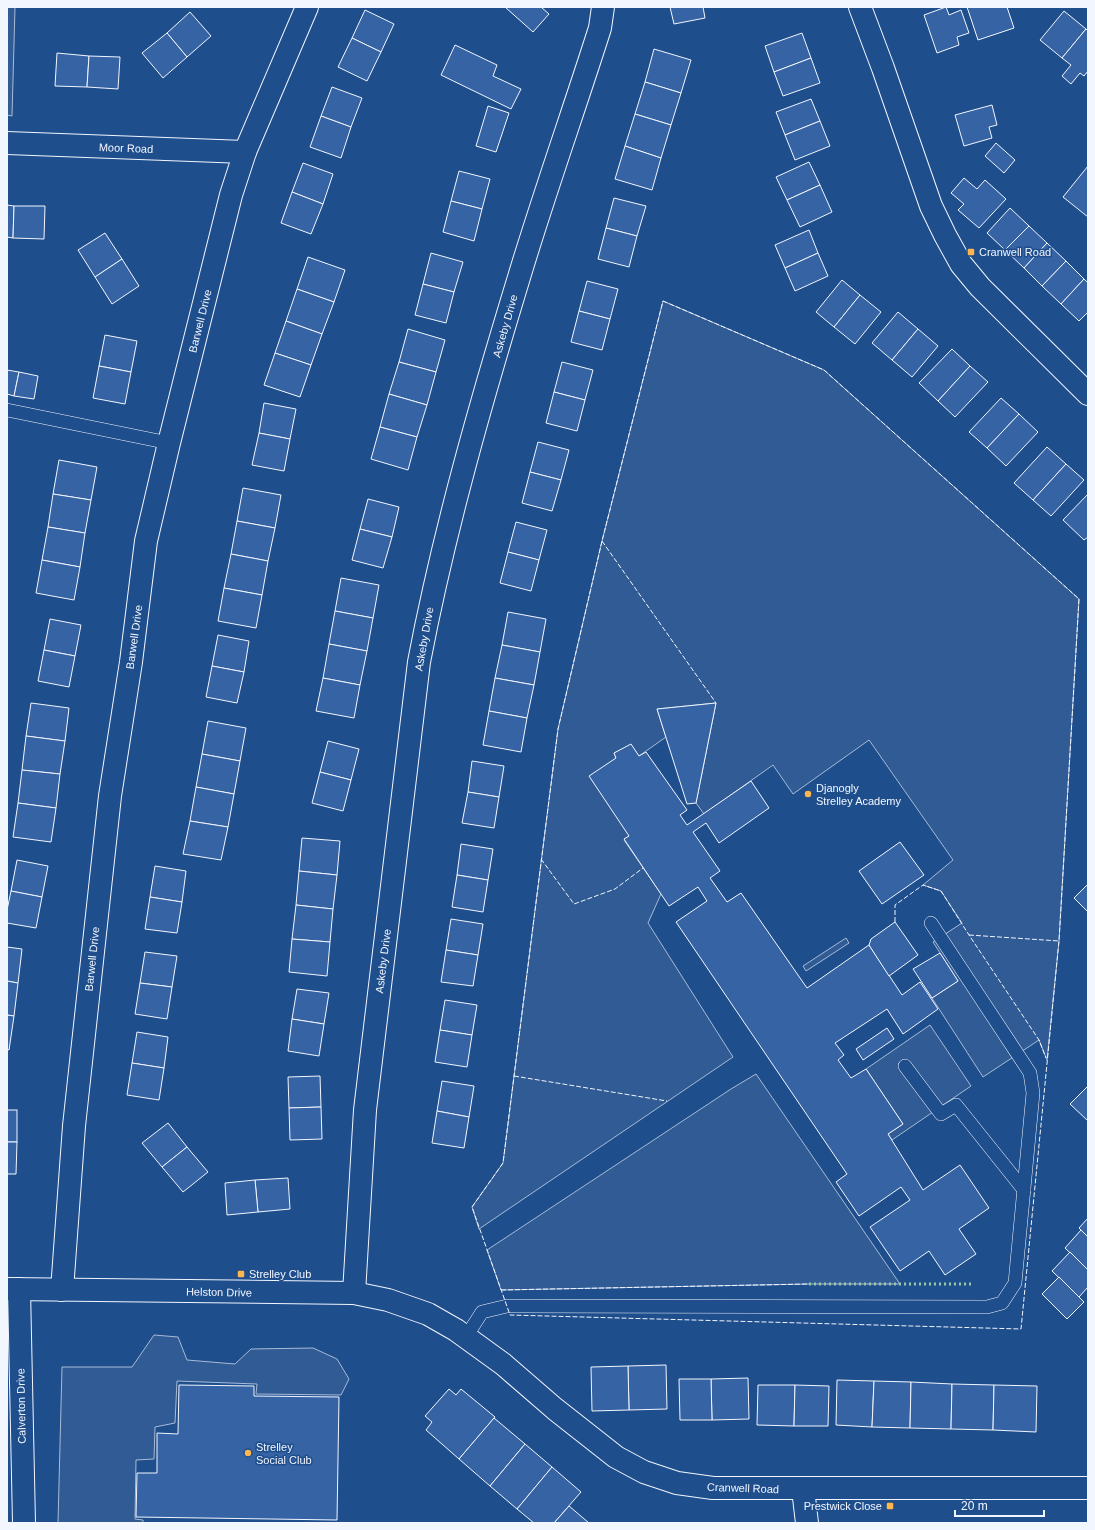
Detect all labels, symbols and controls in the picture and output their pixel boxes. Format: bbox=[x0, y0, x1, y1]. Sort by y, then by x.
street label: Moor Road bbox=[99, 141, 153, 155]
place label: Cranwell Road bbox=[979, 246, 1051, 258]
marker: Cranwell Road bbox=[966, 247, 976, 257]
street label: Barwell Drive bbox=[186, 288, 214, 354]
street label: Askeby Drive bbox=[490, 293, 520, 359]
street label: Barwell Drive bbox=[124, 604, 144, 670]
street label: Askeby Drive bbox=[412, 606, 436, 672]
place label: Djanogly Strelley Academy bbox=[816, 782, 901, 807]
marker: Djanogly Strelley Academy bbox=[803, 789, 813, 799]
street label: Barwell Drive bbox=[83, 926, 101, 992]
street label: Askeby Drive bbox=[373, 928, 393, 994]
place label: Strelley Club bbox=[249, 1268, 311, 1280]
marker: Strelley Club bbox=[236, 1269, 246, 1279]
street label: Helston Drive bbox=[186, 1285, 252, 1299]
street label: Calverton Drive bbox=[14, 1368, 28, 1444]
place label: Strelley Social Club bbox=[256, 1441, 312, 1466]
marker: Strelley Social Club bbox=[243, 1448, 253, 1458]
street label: Cranwell Road bbox=[707, 1481, 779, 1495]
scale bar bbox=[955, 1492, 1044, 1518]
text: 20 m bbox=[961, 1499, 988, 1513]
place label: Prestwick Close bbox=[804, 1500, 882, 1512]
marker: Prestwick Close bbox=[885, 1501, 895, 1511]

